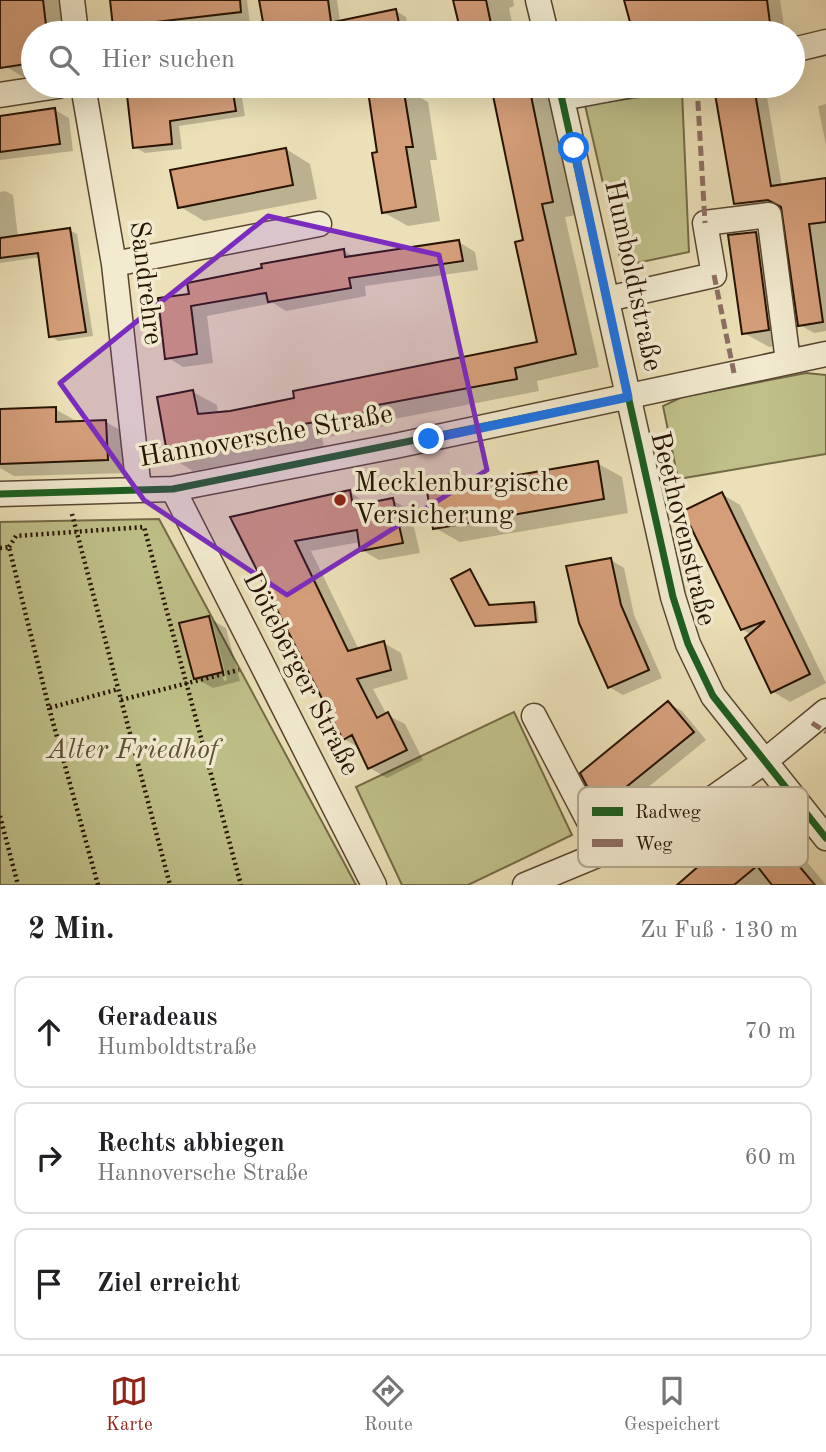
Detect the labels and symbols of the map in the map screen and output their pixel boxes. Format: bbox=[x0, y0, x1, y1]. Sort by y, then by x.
route start bbox=[558, 132, 589, 163]
street label: Humboldtstraße bbox=[598, 178, 666, 374]
street label: Sandrehre bbox=[123, 219, 167, 347]
street label: Hannoversche Straße bbox=[137, 401, 395, 473]
route end bbox=[413, 423, 444, 454]
street label: Beethovenstraße bbox=[644, 429, 720, 629]
place label: Mecklenburgische Versicherung bbox=[354, 470, 569, 530]
marker: Mecklenburgische Versicherung bbox=[332, 492, 348, 508]
street label: Döteberger Straße bbox=[237, 568, 363, 780]
park label: Alter Friedhof bbox=[45, 737, 223, 765]
legend bbox=[578, 787, 808, 867]
text: Radweg bbox=[635, 804, 701, 823]
text: Weg bbox=[635, 836, 673, 855]

